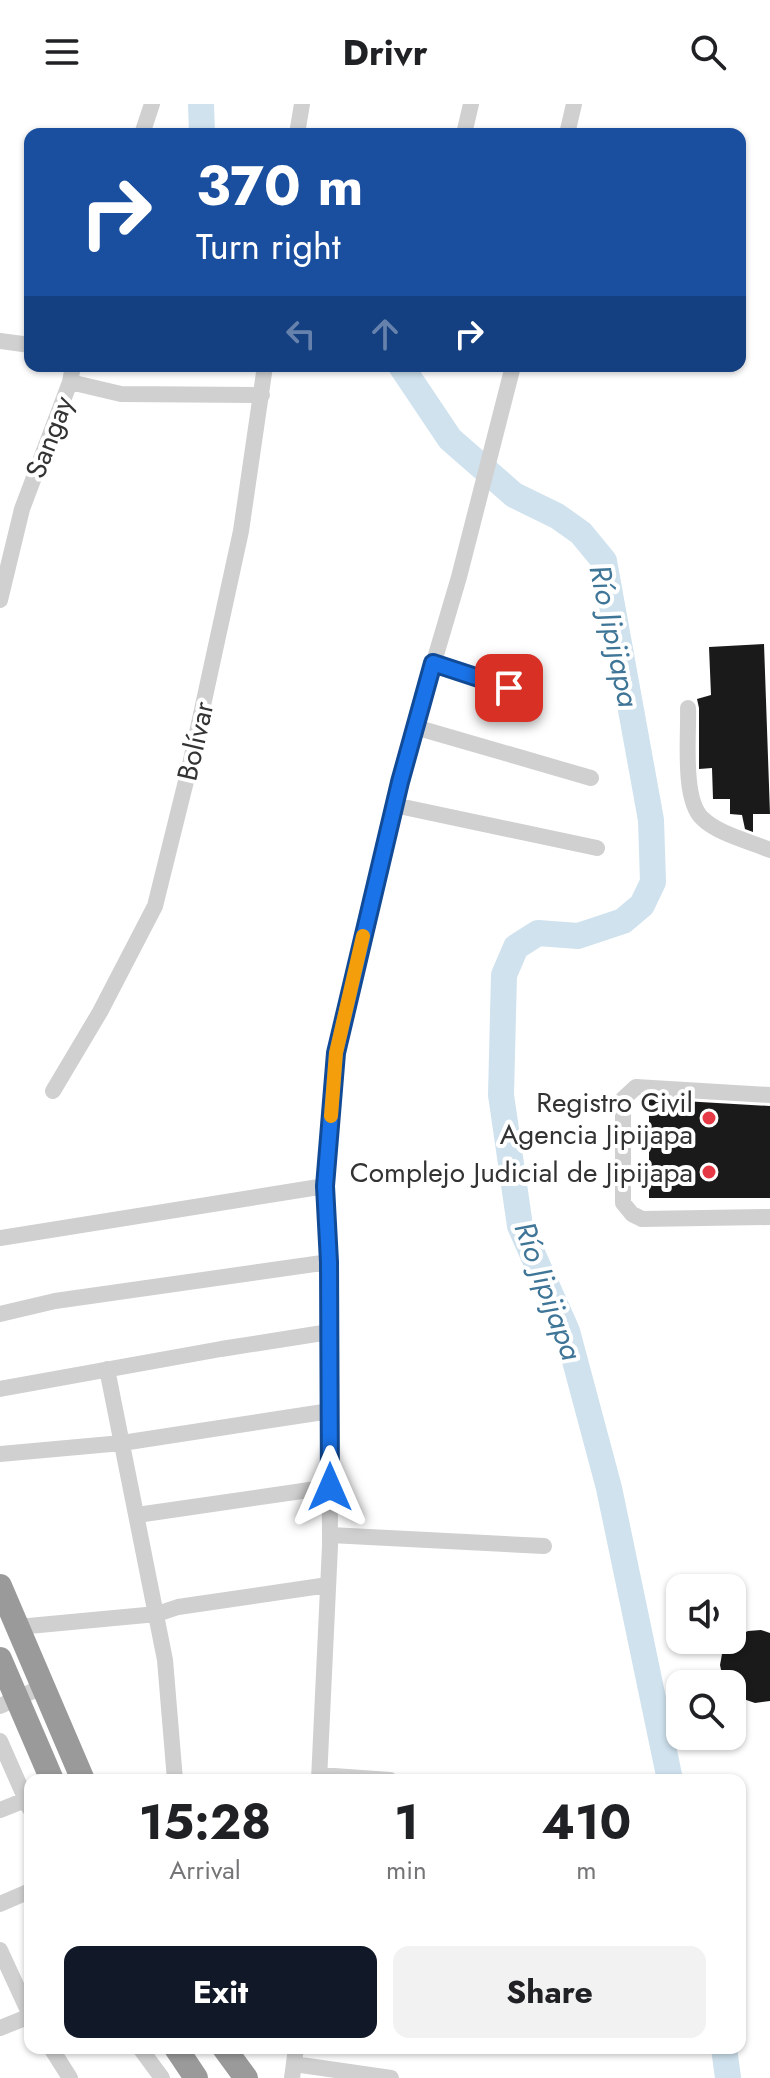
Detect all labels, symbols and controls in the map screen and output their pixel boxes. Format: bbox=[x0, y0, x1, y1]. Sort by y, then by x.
text: Drivr bbox=[343, 26, 427, 78]
icon: menu bbox=[40, 30, 84, 74]
icon: search bbox=[686, 30, 730, 74]
text: 370 m bbox=[196, 145, 364, 226]
icon: right bbox=[64, 160, 168, 264]
text: Turn right bbox=[196, 220, 341, 272]
icon: left bbox=[279, 312, 323, 356]
icon: ahead bbox=[363, 312, 407, 356]
icon: right bbox=[447, 312, 491, 356]
street label: Sangay bbox=[15, 389, 84, 484]
water label: Río Jipijapa bbox=[578, 561, 651, 711]
pin bbox=[475, 654, 543, 722]
icon: arrive bbox=[487, 666, 531, 710]
street label: Bolívar bbox=[167, 697, 225, 785]
place label: Registro Civil Agencia Jipijapa bbox=[500, 1082, 693, 1155]
marker: Registro Civil Agencia Jipijapa bbox=[700, 1109, 718, 1127]
place label: Complejo Judicial de Jipijapa bbox=[350, 1152, 693, 1193]
marker: Complejo Judicial de Jipijapa bbox=[700, 1163, 718, 1181]
water label: Río Jipijapa bbox=[504, 1216, 594, 1366]
position arrow bbox=[288, 1445, 372, 1529]
map controls bbox=[666, 1574, 746, 1750]
button: sound bbox=[666, 1574, 746, 1654]
button: search bbox=[666, 1670, 746, 1750]
text: 15:28 bbox=[139, 1788, 271, 1857]
text: 1 bbox=[394, 1788, 419, 1857]
text: 410 bbox=[541, 1788, 631, 1857]
text: Arrival bbox=[169, 1851, 241, 1889]
text: min bbox=[386, 1851, 427, 1889]
text: m bbox=[576, 1851, 596, 1889]
button: Exit bbox=[64, 1946, 377, 2038]
button: Share bbox=[393, 1946, 706, 2038]

